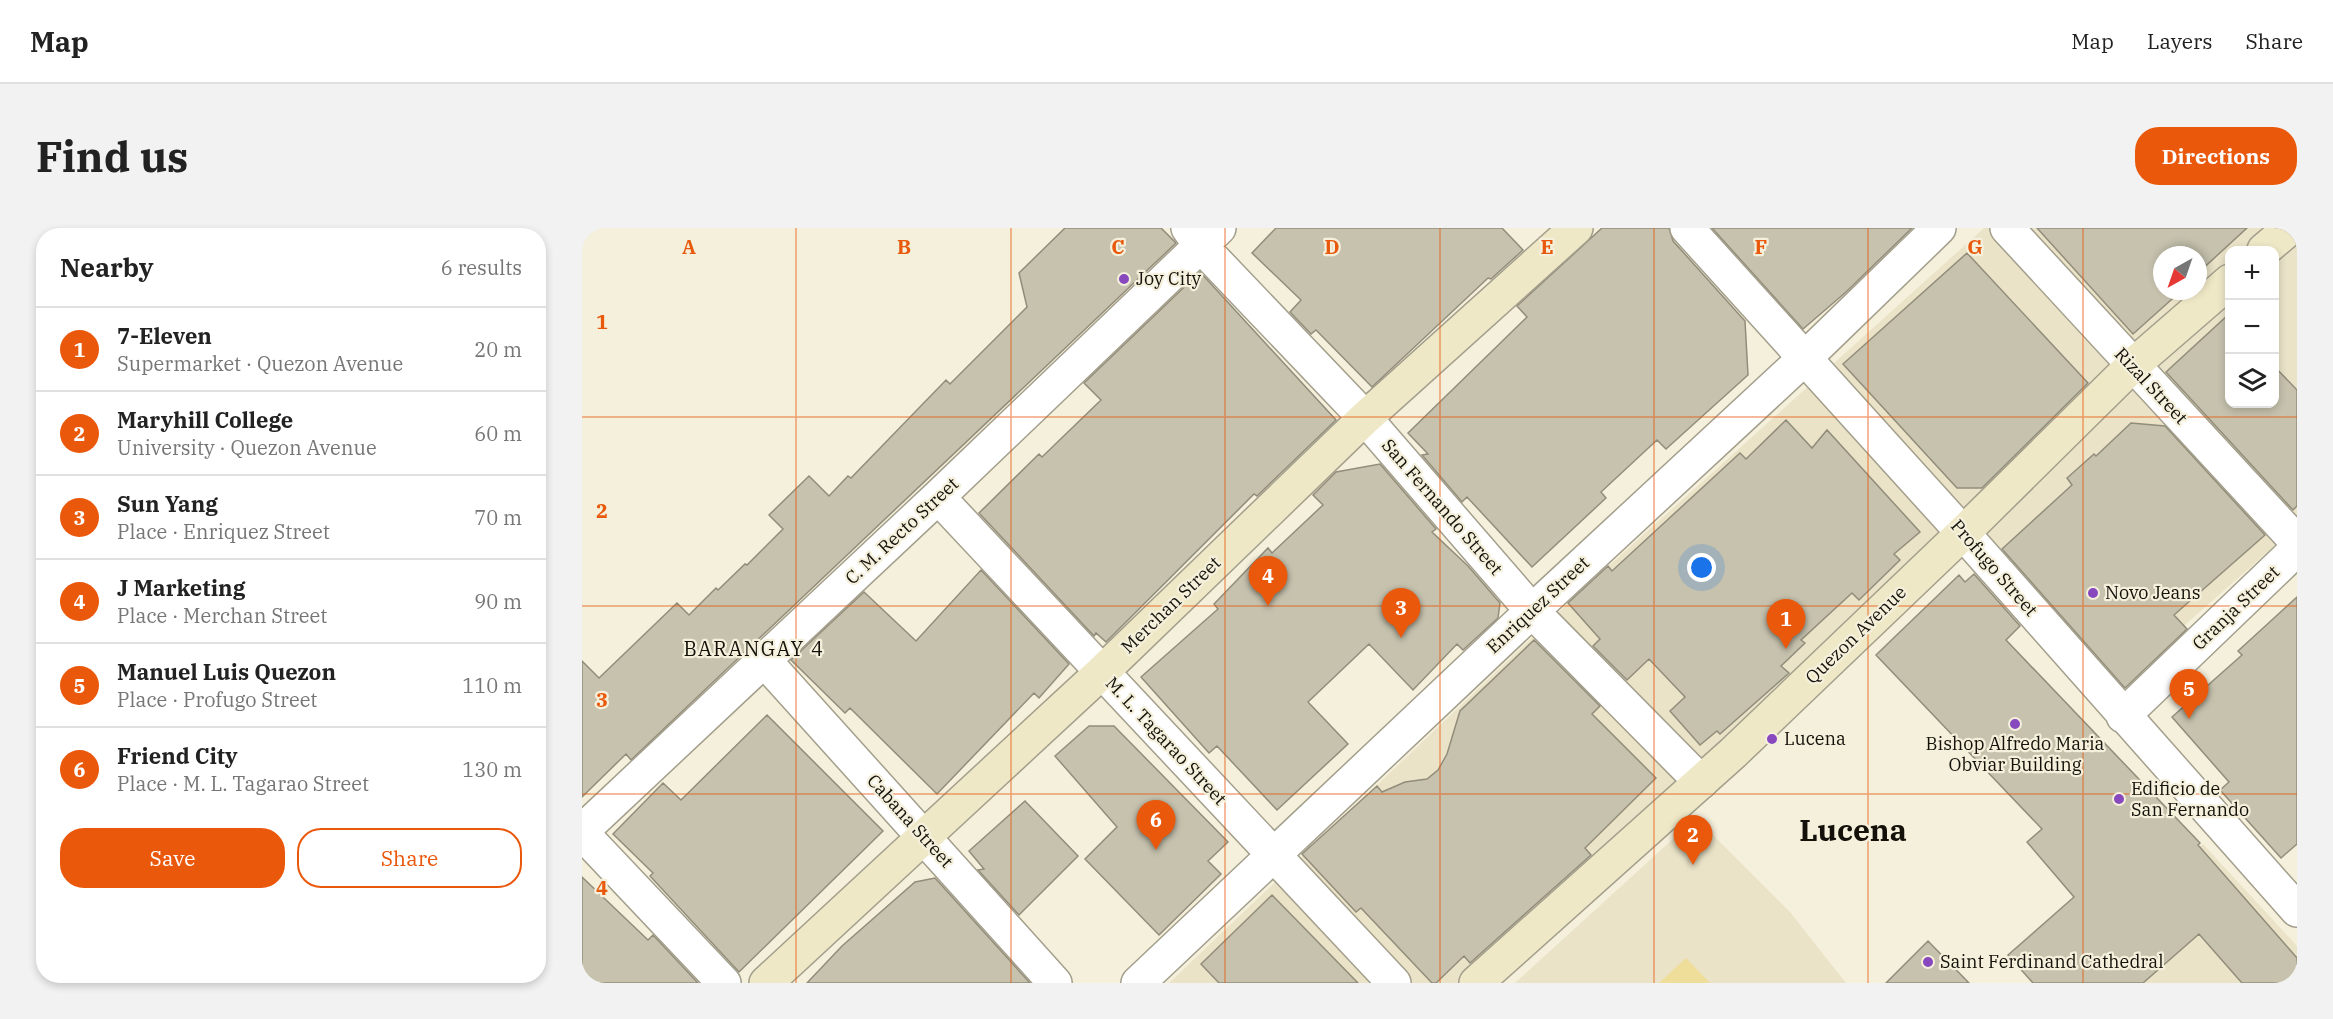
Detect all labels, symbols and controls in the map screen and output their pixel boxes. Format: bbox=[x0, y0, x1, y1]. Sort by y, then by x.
text: Map bbox=[30, 23, 89, 60]
text: Map bbox=[2071, 27, 2114, 55]
text: Layers bbox=[2147, 27, 2213, 55]
text: Share bbox=[2246, 27, 2303, 55]
button: Directions bbox=[2135, 127, 2297, 185]
text: Find us bbox=[36, 129, 188, 184]
text: A bbox=[682, 233, 696, 260]
text: B bbox=[897, 233, 911, 260]
text: C bbox=[1111, 233, 1125, 260]
text: D bbox=[1324, 233, 1340, 260]
text: E bbox=[1540, 233, 1554, 260]
text: F bbox=[1755, 233, 1767, 260]
text: G bbox=[1967, 233, 1983, 260]
north arrow bbox=[2153, 246, 2207, 300]
map controls bbox=[2225, 246, 2279, 408]
button: + bbox=[2225, 246, 2279, 300]
text: Nearby bbox=[60, 250, 154, 284]
text: 6 results bbox=[441, 254, 522, 281]
place label: Joy City bbox=[1136, 267, 1202, 290]
marker: Joy City bbox=[1117, 272, 1131, 286]
button: − bbox=[2225, 300, 2279, 354]
text: 1 bbox=[596, 308, 608, 335]
text: 7-Eleven bbox=[117, 321, 212, 350]
text: 1 bbox=[74, 336, 86, 363]
text: 20 m bbox=[474, 336, 522, 363]
street label: Rizal Street bbox=[2110, 342, 2193, 429]
text: Supermarket · Quezon Avenue bbox=[117, 350, 403, 377]
button: layers bbox=[2225, 354, 2279, 408]
text: Maryhill College bbox=[117, 405, 293, 434]
text: 2 bbox=[74, 420, 86, 447]
text: 60 m bbox=[474, 420, 522, 447]
text: University · Quezon Avenue bbox=[117, 434, 377, 461]
street label: San Fernando Street bbox=[1377, 434, 1508, 579]
street label: C. M. Recto Street bbox=[840, 472, 963, 589]
text: Sun Yang bbox=[117, 489, 218, 518]
text: 2 bbox=[596, 497, 608, 524]
text: 3 bbox=[74, 504, 86, 531]
text: 70 m bbox=[474, 504, 522, 531]
street label: Profugo Street bbox=[1946, 514, 2043, 621]
text: Place · Enriquez Street bbox=[117, 518, 330, 545]
street label: Merchan Street bbox=[1116, 551, 1225, 658]
street label: Enriquez Street bbox=[1482, 551, 1594, 658]
your location bbox=[1687, 553, 1716, 582]
pin: 4 bbox=[1248, 556, 1288, 606]
street label: Granja Street bbox=[2187, 560, 2284, 655]
text: J Marketing bbox=[117, 573, 245, 602]
street label: Quezon Avenue bbox=[1800, 581, 1911, 689]
place label: Novo Jeans bbox=[2105, 581, 2201, 604]
marker: Novo Jeans bbox=[2086, 586, 2100, 600]
text: 4 bbox=[74, 588, 86, 615]
text: 90 m bbox=[474, 588, 522, 615]
pin: 3 bbox=[1382, 588, 1420, 638]
pin: 1 bbox=[1766, 600, 1806, 649]
text: Place · Merchan Street bbox=[117, 602, 327, 629]
district label: BARANGAY 4 bbox=[684, 635, 824, 662]
text: Manuel Luis Quezon bbox=[117, 657, 336, 686]
pin: 5 bbox=[2170, 670, 2208, 719]
text: 5 bbox=[74, 672, 86, 699]
text: 110 m bbox=[462, 672, 522, 699]
street label: M. L. Tagarao Street bbox=[1101, 672, 1232, 810]
text: Place · Profugo Street bbox=[117, 686, 317, 713]
text: 3 bbox=[596, 686, 608, 713]
marker: Bishop Alfredo Maria Obviar Building bbox=[2008, 717, 2022, 731]
place label: Lucena bbox=[1784, 727, 1846, 750]
marker: Lucena bbox=[1765, 732, 1779, 746]
place label: Bishop Alfredo Maria Obviar Building bbox=[1926, 732, 2105, 776]
text: Friend City bbox=[117, 741, 238, 770]
text: 6 bbox=[74, 756, 86, 783]
text: 130 m bbox=[462, 756, 522, 783]
street label: Cabana Street bbox=[862, 769, 958, 872]
text: Place · M. L. Tagarao Street bbox=[117, 770, 369, 797]
place label: Edificio de San Fernando bbox=[2131, 777, 2249, 821]
marker: Edificio de San Fernando bbox=[2112, 792, 2126, 806]
pin: 6 bbox=[1136, 800, 1176, 850]
district label: Lucena bbox=[1799, 810, 1907, 849]
pin: 2 bbox=[1674, 816, 1712, 865]
button: Save bbox=[60, 828, 285, 888]
button: Share bbox=[297, 828, 522, 888]
text: 4 bbox=[596, 874, 608, 901]
place label: Saint Ferdinand Cathedral bbox=[1940, 950, 2164, 973]
marker: Saint Ferdinand Cathedral bbox=[1921, 955, 1935, 969]

